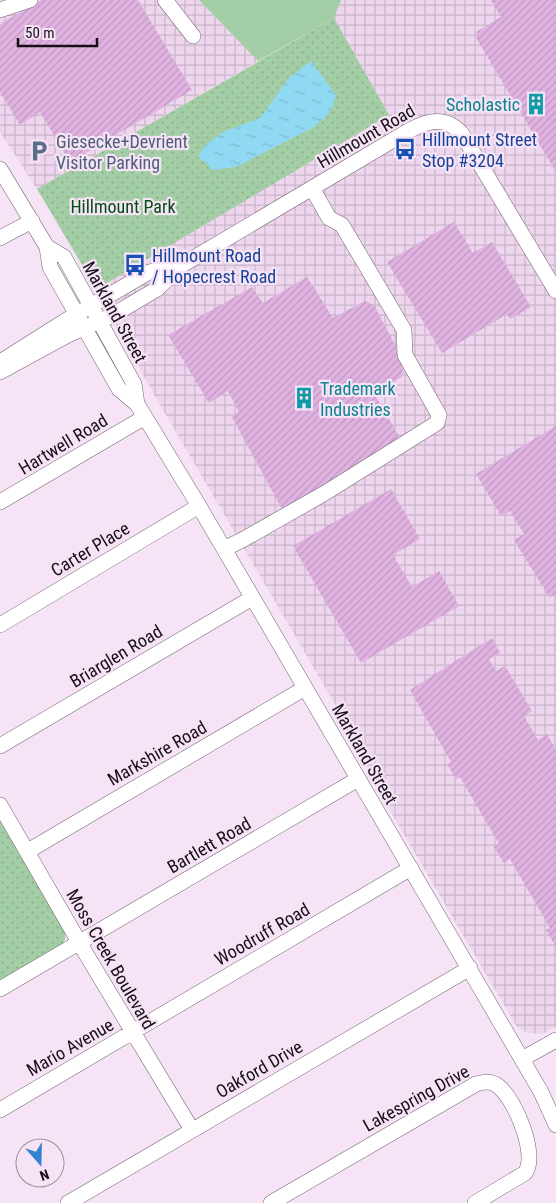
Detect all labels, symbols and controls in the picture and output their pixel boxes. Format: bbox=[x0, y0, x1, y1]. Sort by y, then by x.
scale bar bbox=[18, 15, 96, 47]
text: 50 m bbox=[25, 24, 55, 42]
building icon: Scholastic bbox=[523, 91, 549, 117]
place label: Scholastic bbox=[446, 94, 520, 115]
street label: Hillmount Road bbox=[313, 100, 419, 172]
place label: Hillmount Street Stop #3204 bbox=[422, 129, 537, 171]
place label: Giesecke+Devrient Visitor Parking bbox=[56, 131, 188, 173]
bus stop icon: Hillmount Street Stop #3204 bbox=[392, 136, 418, 162]
parking icon: Giesecke+Devrient Visitor Parking bbox=[26, 138, 52, 164]
park label: Hillmount Park bbox=[70, 196, 176, 217]
place label: Hillmount Road / Hopecrest Road bbox=[152, 245, 276, 287]
bus stop icon: Hillmount Road / Hopecrest Road bbox=[122, 252, 148, 278]
street label: Markland Street bbox=[79, 258, 151, 366]
place label: Trademark Industries bbox=[320, 378, 396, 420]
building icon: Trademark Industries bbox=[291, 385, 317, 411]
street label: Hartwell Road bbox=[15, 409, 111, 479]
street label: Carter Place bbox=[47, 517, 133, 581]
street label: Briarglen Road bbox=[66, 620, 166, 692]
street label: Markland Street bbox=[328, 700, 402, 808]
street label: Markshire Road bbox=[104, 716, 210, 790]
street label: Bartlett Road bbox=[163, 813, 255, 877]
street label: Moss Creek Boulevard bbox=[62, 885, 160, 1033]
street label: Woodruff Road bbox=[211, 898, 313, 970]
street label: Mario Avenue bbox=[23, 1014, 117, 1080]
street label: Oakford Drive bbox=[212, 1036, 306, 1102]
street label: Lakespring Drive bbox=[359, 1060, 473, 1136]
north arrow bbox=[15, 1138, 65, 1188]
text: N bbox=[38, 1166, 51, 1184]

